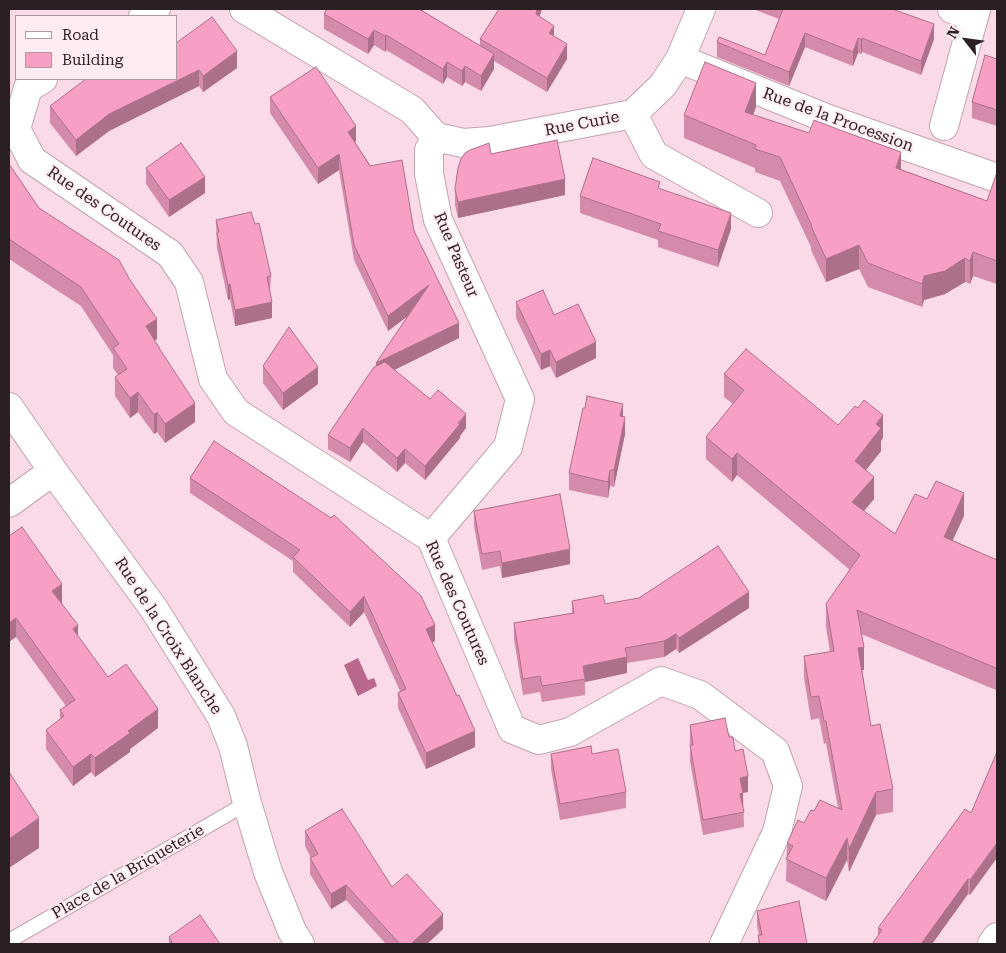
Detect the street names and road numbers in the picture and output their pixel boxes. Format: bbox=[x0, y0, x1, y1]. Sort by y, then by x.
street label: Rue de la Procession bbox=[760, 84, 916, 156]
street label: Rue Curie bbox=[543, 107, 621, 141]
street label: Rue des Coutures bbox=[43, 163, 165, 255]
street label: Rue Pasteur bbox=[429, 209, 483, 301]
street label: Rue des Coutures bbox=[421, 538, 493, 668]
street label: Rue de la Croix Blanche bbox=[110, 554, 226, 718]
street label: Place de la Briqueterie bbox=[48, 821, 208, 923]

